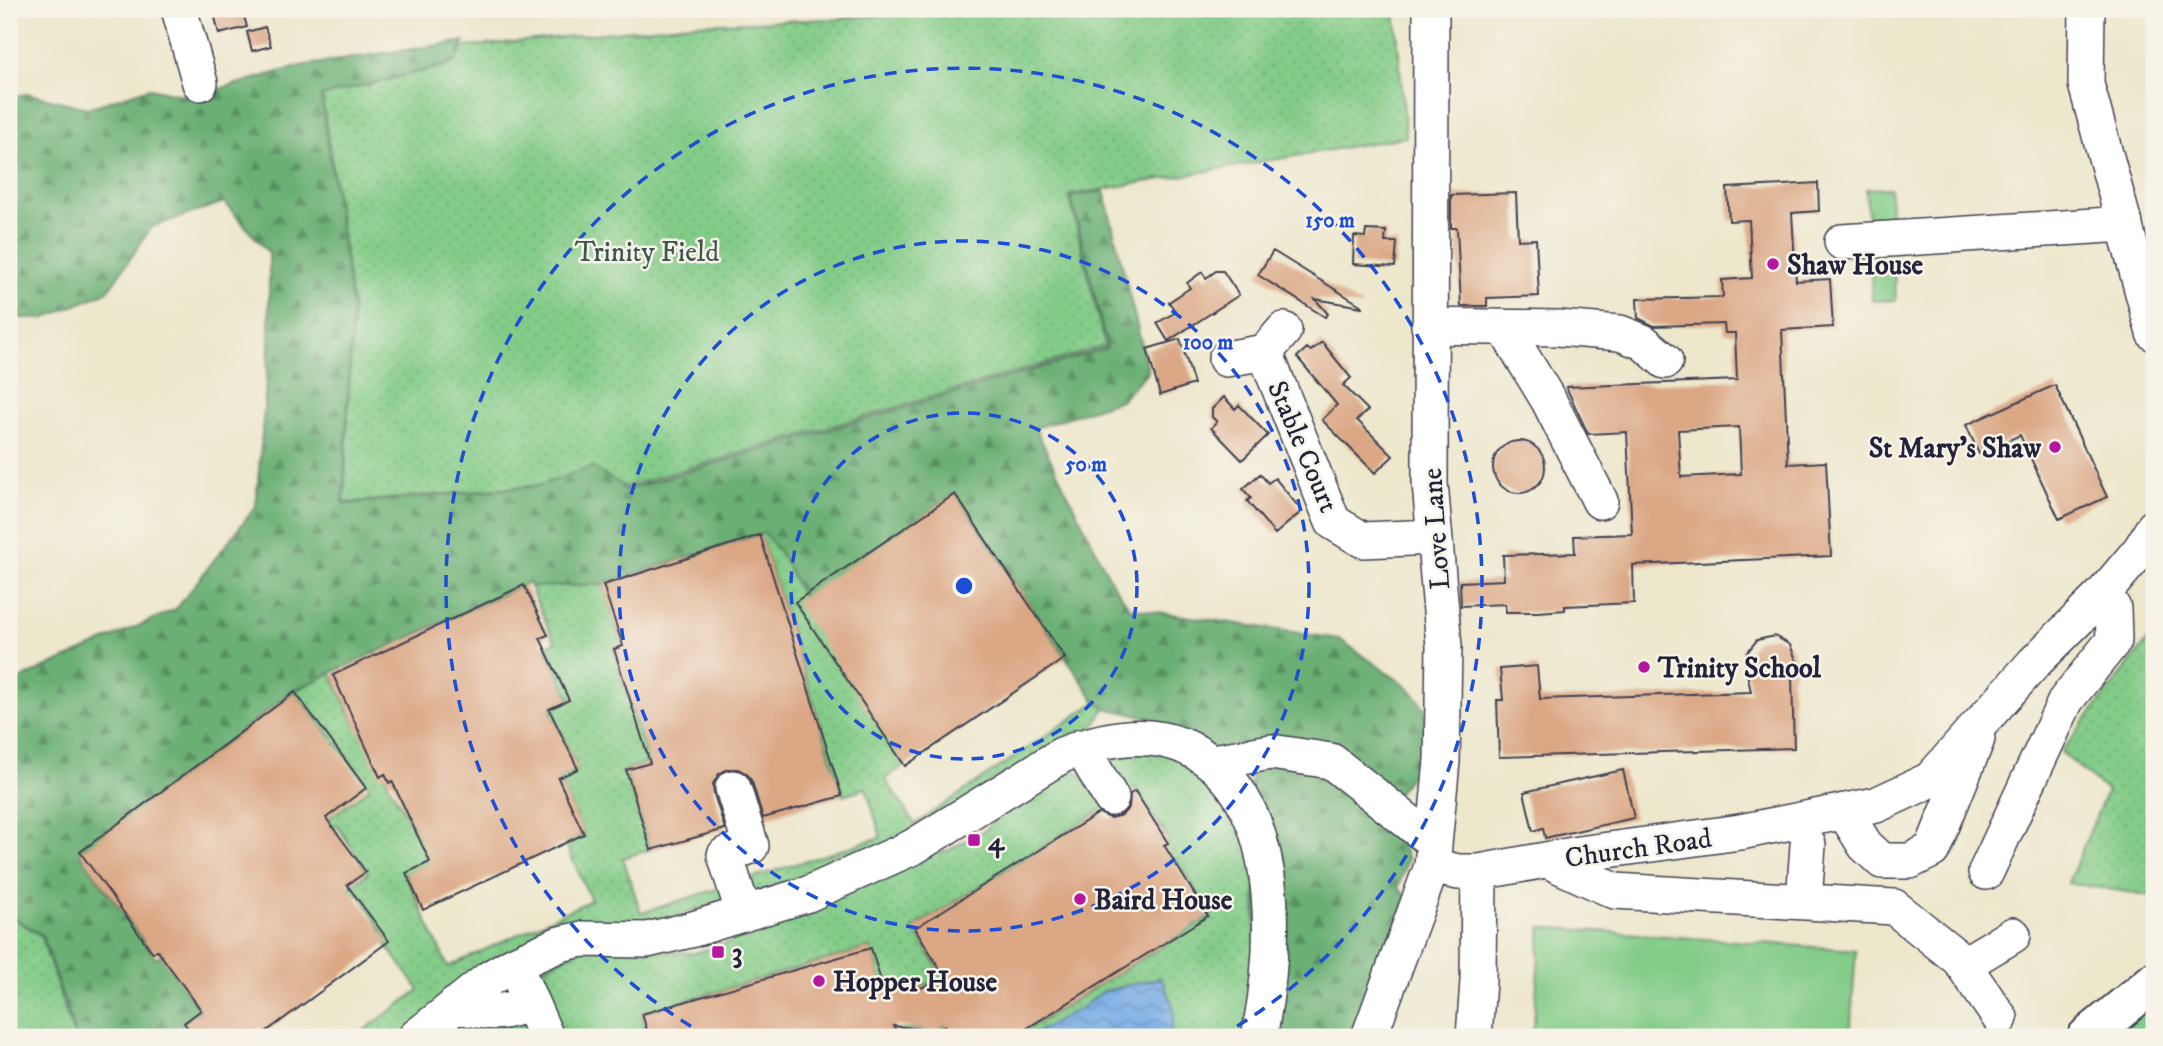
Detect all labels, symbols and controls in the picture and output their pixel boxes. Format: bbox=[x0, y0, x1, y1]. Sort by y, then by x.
text: 150 m bbox=[1305, 208, 1355, 234]
park label: Trinity Field bbox=[575, 235, 719, 270]
place label: Shaw House bbox=[1787, 248, 1924, 283]
marker: Shaw House bbox=[1765, 256, 1781, 272]
text: 100 m bbox=[1183, 330, 1233, 356]
street label: Stable Court bbox=[1259, 375, 1346, 518]
place label: St Mary's Shaw bbox=[1869, 431, 2042, 466]
marker: St Mary's Shaw bbox=[2047, 439, 2063, 455]
text: 50 m bbox=[1064, 452, 1107, 478]
street label: Love Lane bbox=[1415, 467, 1458, 591]
centre of rings bbox=[952, 574, 976, 598]
place label: Trinity School bbox=[1657, 651, 1821, 686]
marker: Trinity School bbox=[1636, 659, 1652, 675]
street label: Church Road bbox=[1563, 821, 1714, 876]
place label: 4 bbox=[988, 824, 1006, 859]
marker: 4 bbox=[966, 832, 982, 848]
place label: Baird House bbox=[1094, 883, 1233, 918]
marker: Baird House bbox=[1072, 891, 1088, 907]
place label: 3 bbox=[732, 936, 742, 971]
marker: 3 bbox=[710, 944, 726, 960]
place label: Hopper House bbox=[833, 965, 997, 1000]
marker: Hopper House bbox=[811, 973, 827, 989]

